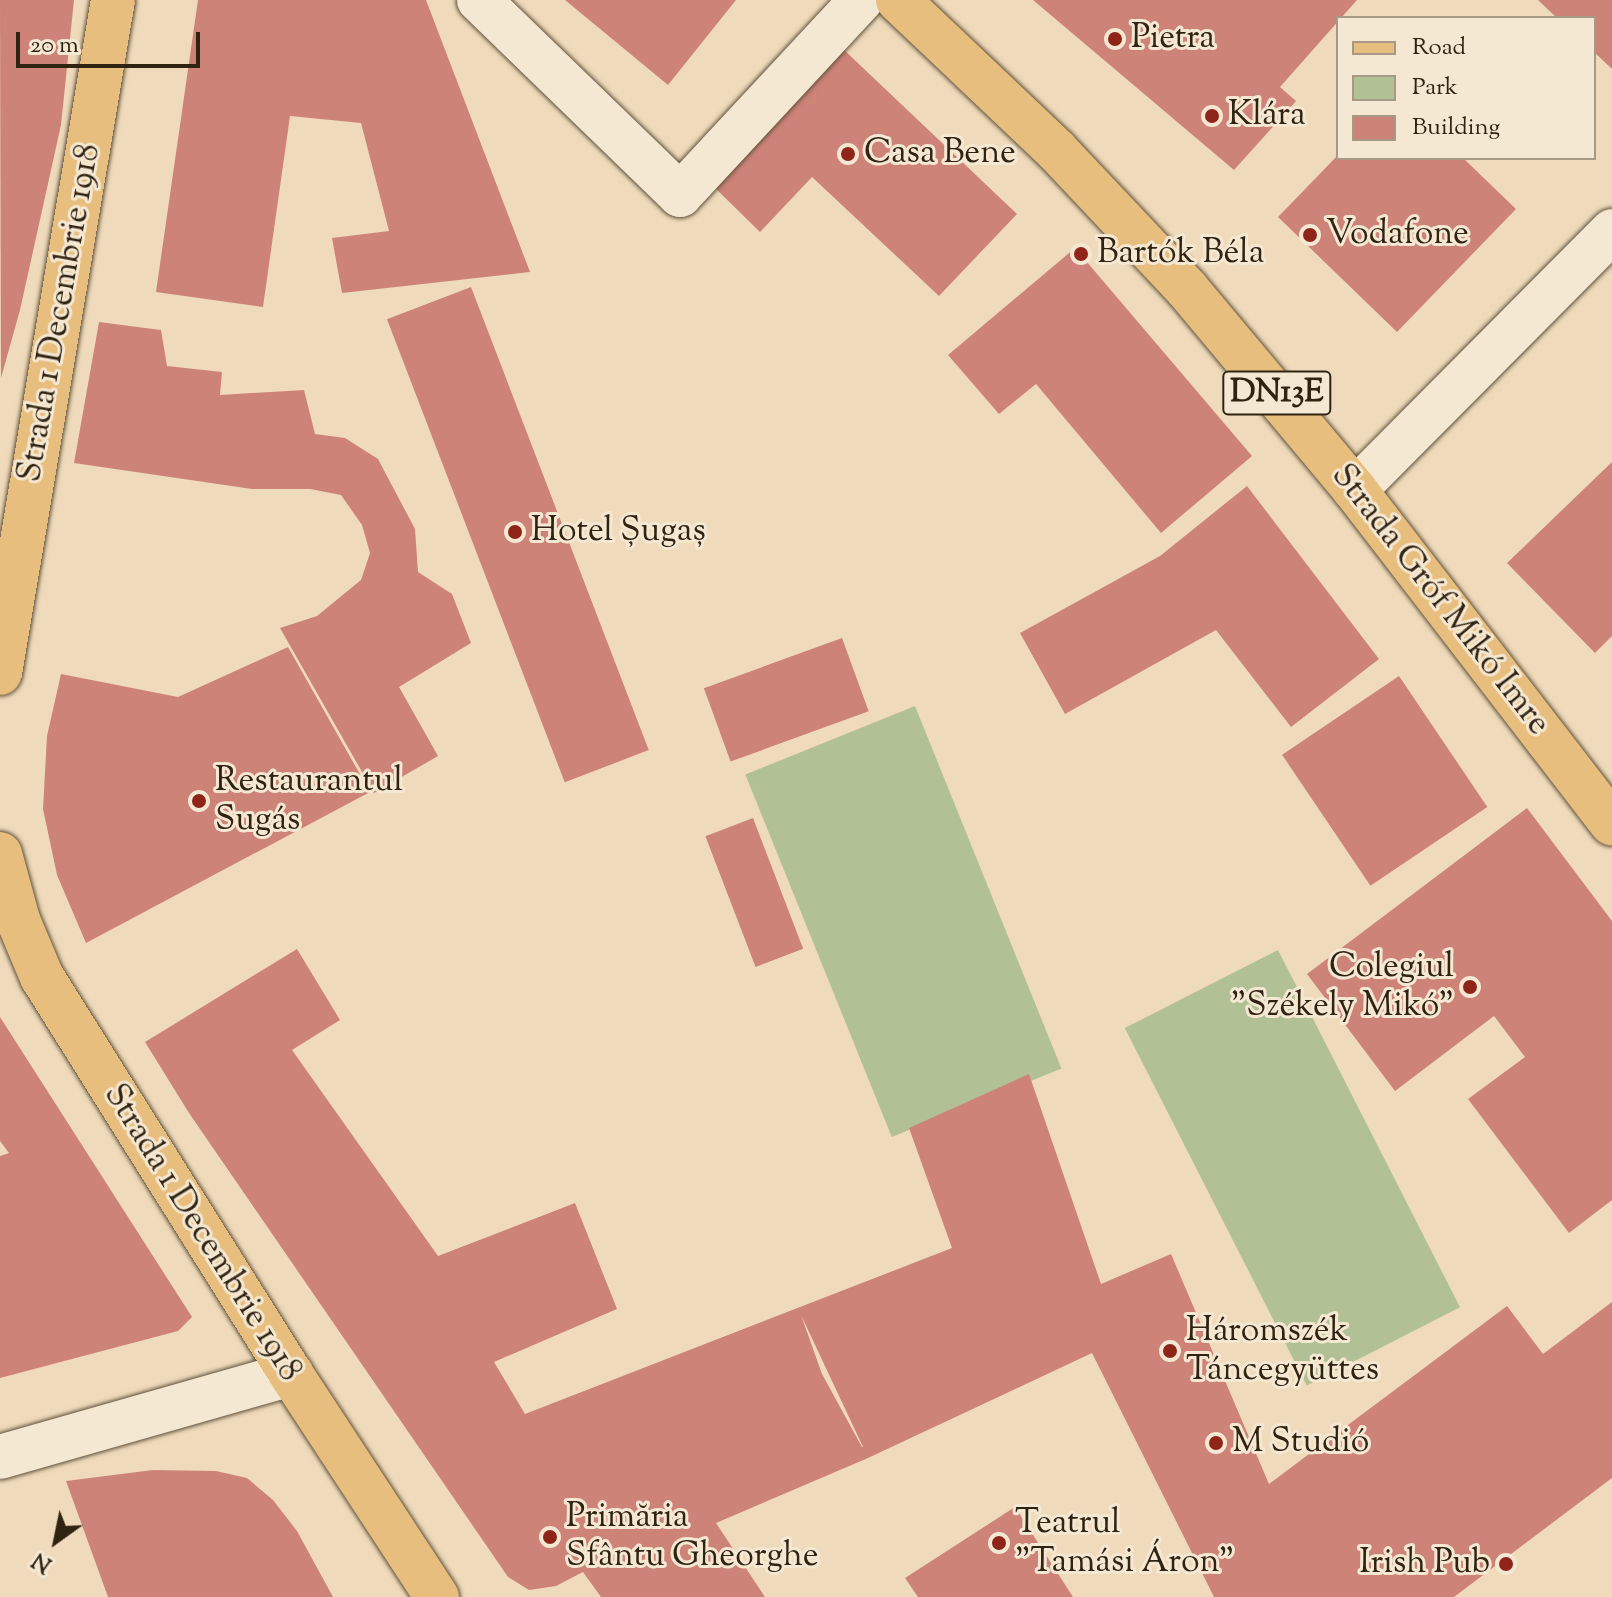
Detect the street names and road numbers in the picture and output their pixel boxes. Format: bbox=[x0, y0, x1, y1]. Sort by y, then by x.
street label: Strada 1 Decembrie 1918 bbox=[10, 141, 110, 485]
road number: DN13E bbox=[1221, 365, 1333, 421]
street label: Strada Gróf Mikó Imre bbox=[1322, 457, 1558, 743]
street label: Strada 1 Decembrie 1918 bbox=[94, 1077, 310, 1389]

